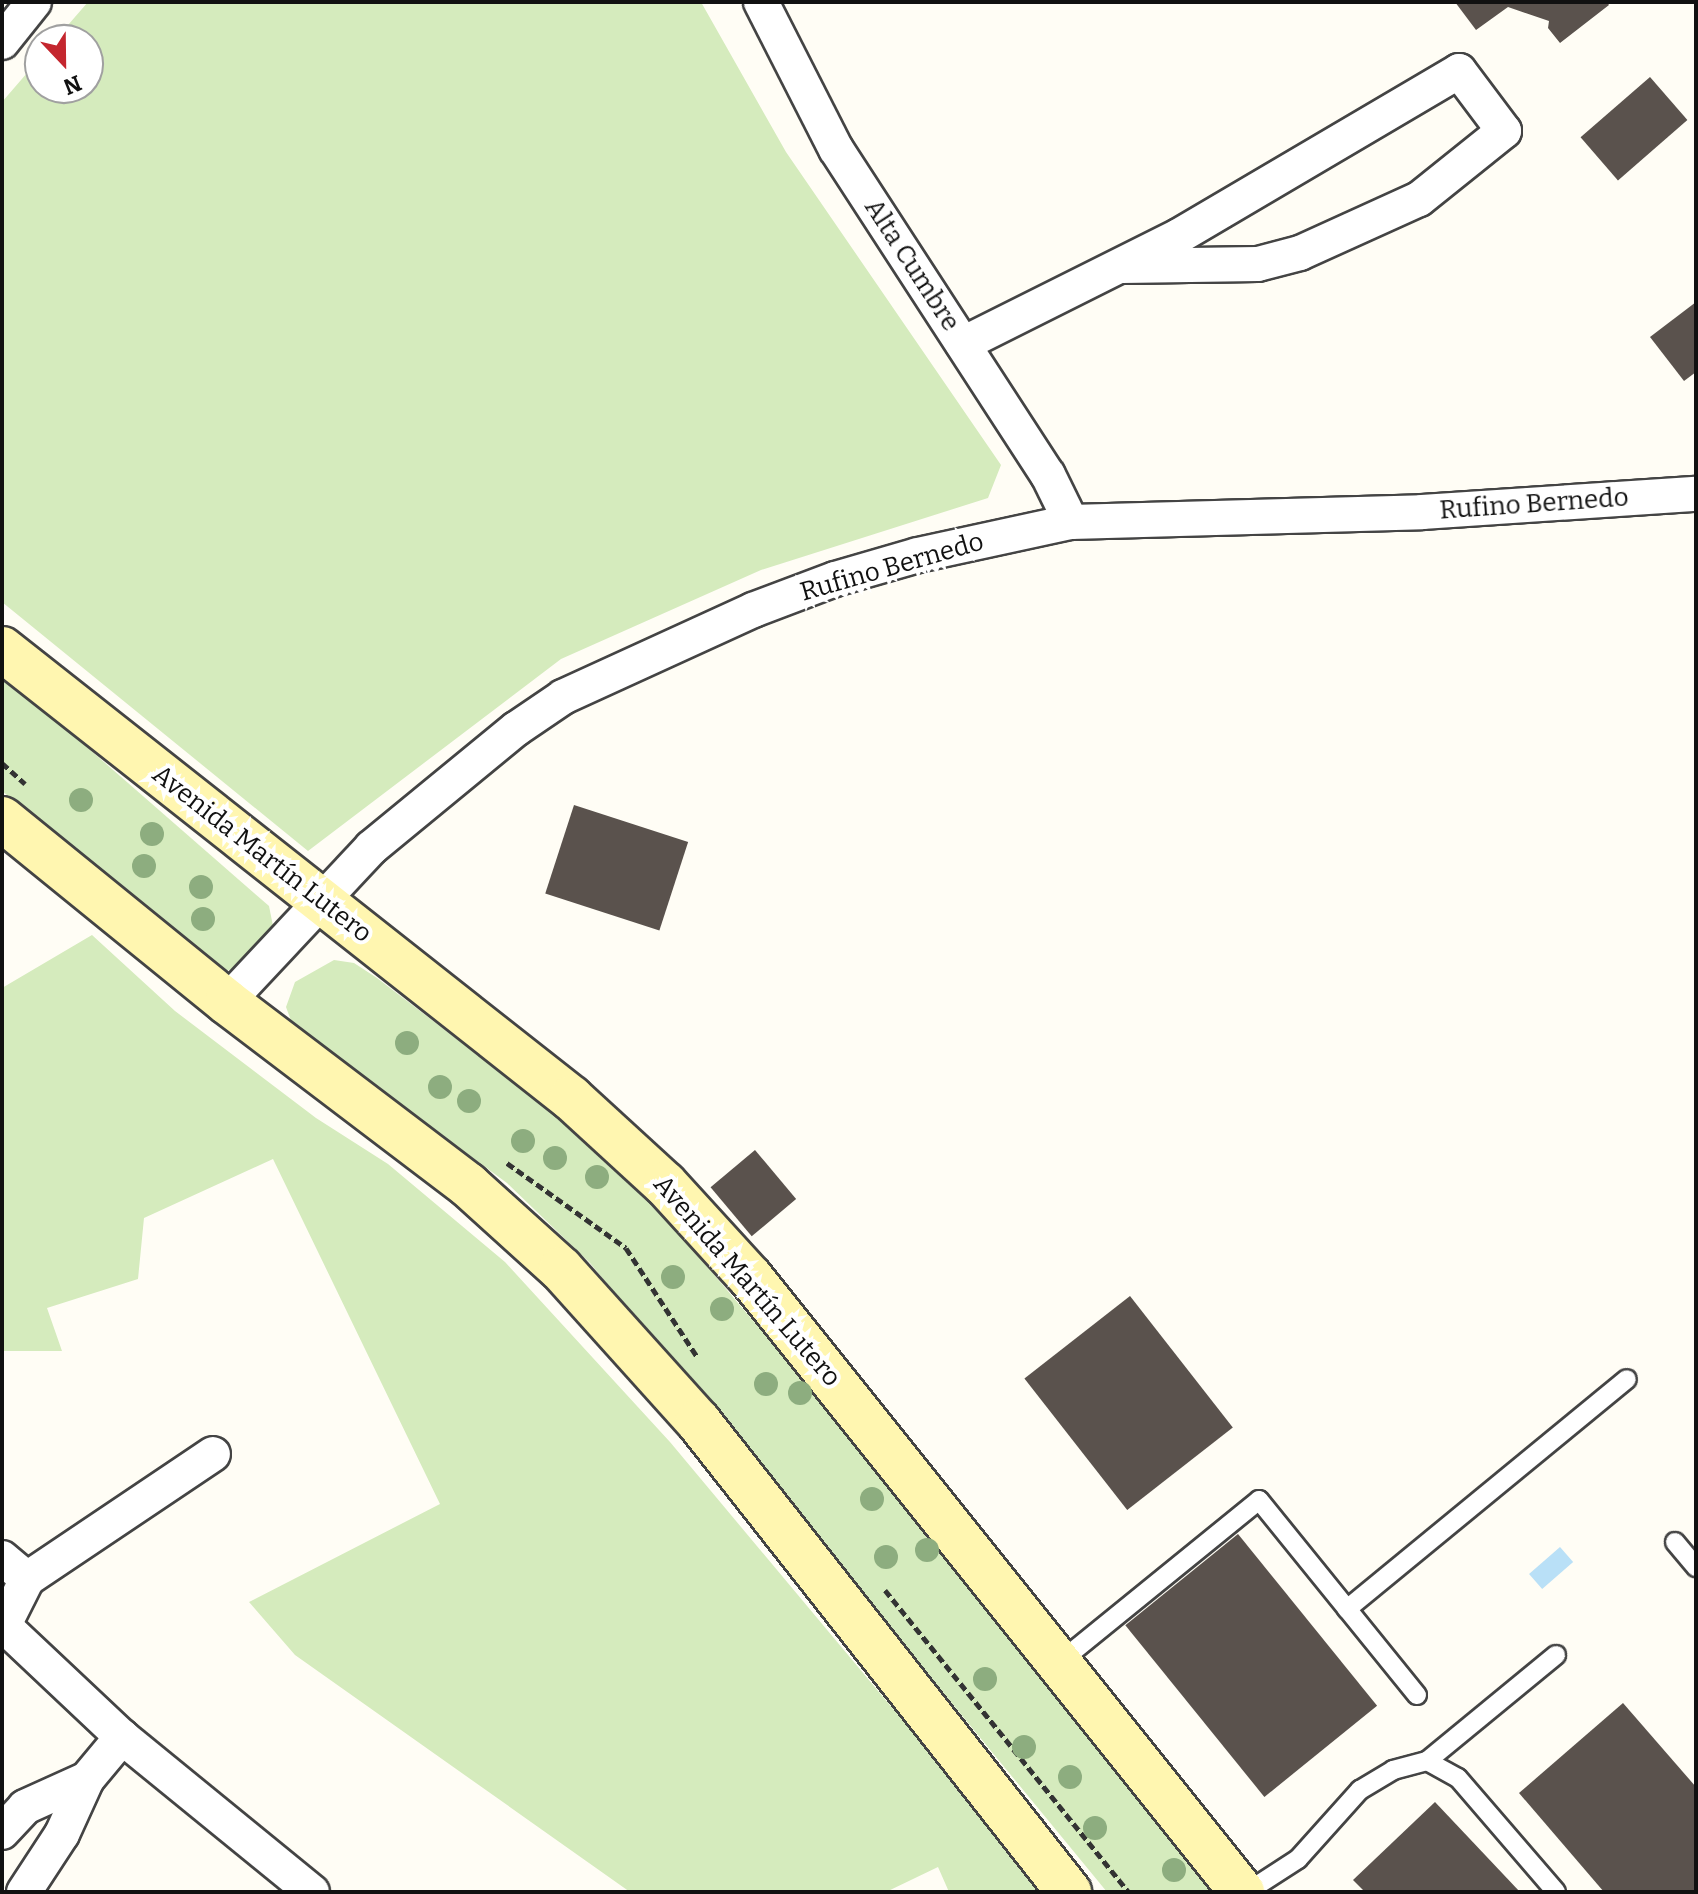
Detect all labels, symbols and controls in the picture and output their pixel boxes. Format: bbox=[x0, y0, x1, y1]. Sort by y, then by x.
north arrow bbox=[24, 24, 104, 104]
text: N bbox=[60, 69, 85, 101]
street label: Alta Cumbre bbox=[858, 193, 966, 337]
street label: Rufino Bernedo bbox=[1438, 482, 1630, 526]
street label: Rufino Bernedo bbox=[797, 526, 987, 608]
street label: Avenida Martín Lutero bbox=[146, 759, 378, 949]
street label: Avenida Martín Lutero bbox=[647, 1169, 847, 1393]

